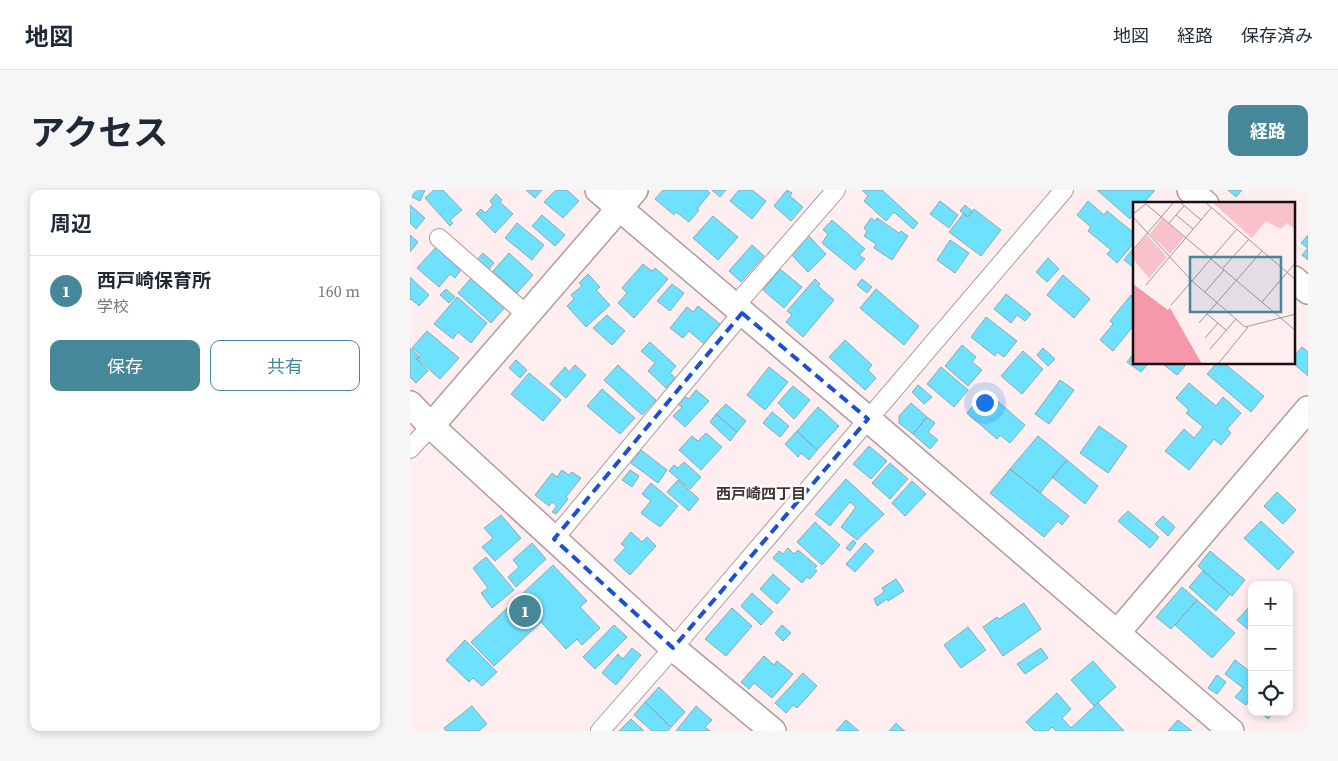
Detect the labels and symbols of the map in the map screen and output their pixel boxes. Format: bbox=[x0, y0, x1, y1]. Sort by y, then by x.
inset map bbox=[1133, 202, 1296, 365]
your location bbox=[972, 390, 998, 416]
district label: 西戸崎四丁目 bbox=[716, 483, 806, 504]
pin: 1 bbox=[509, 592, 541, 630]

